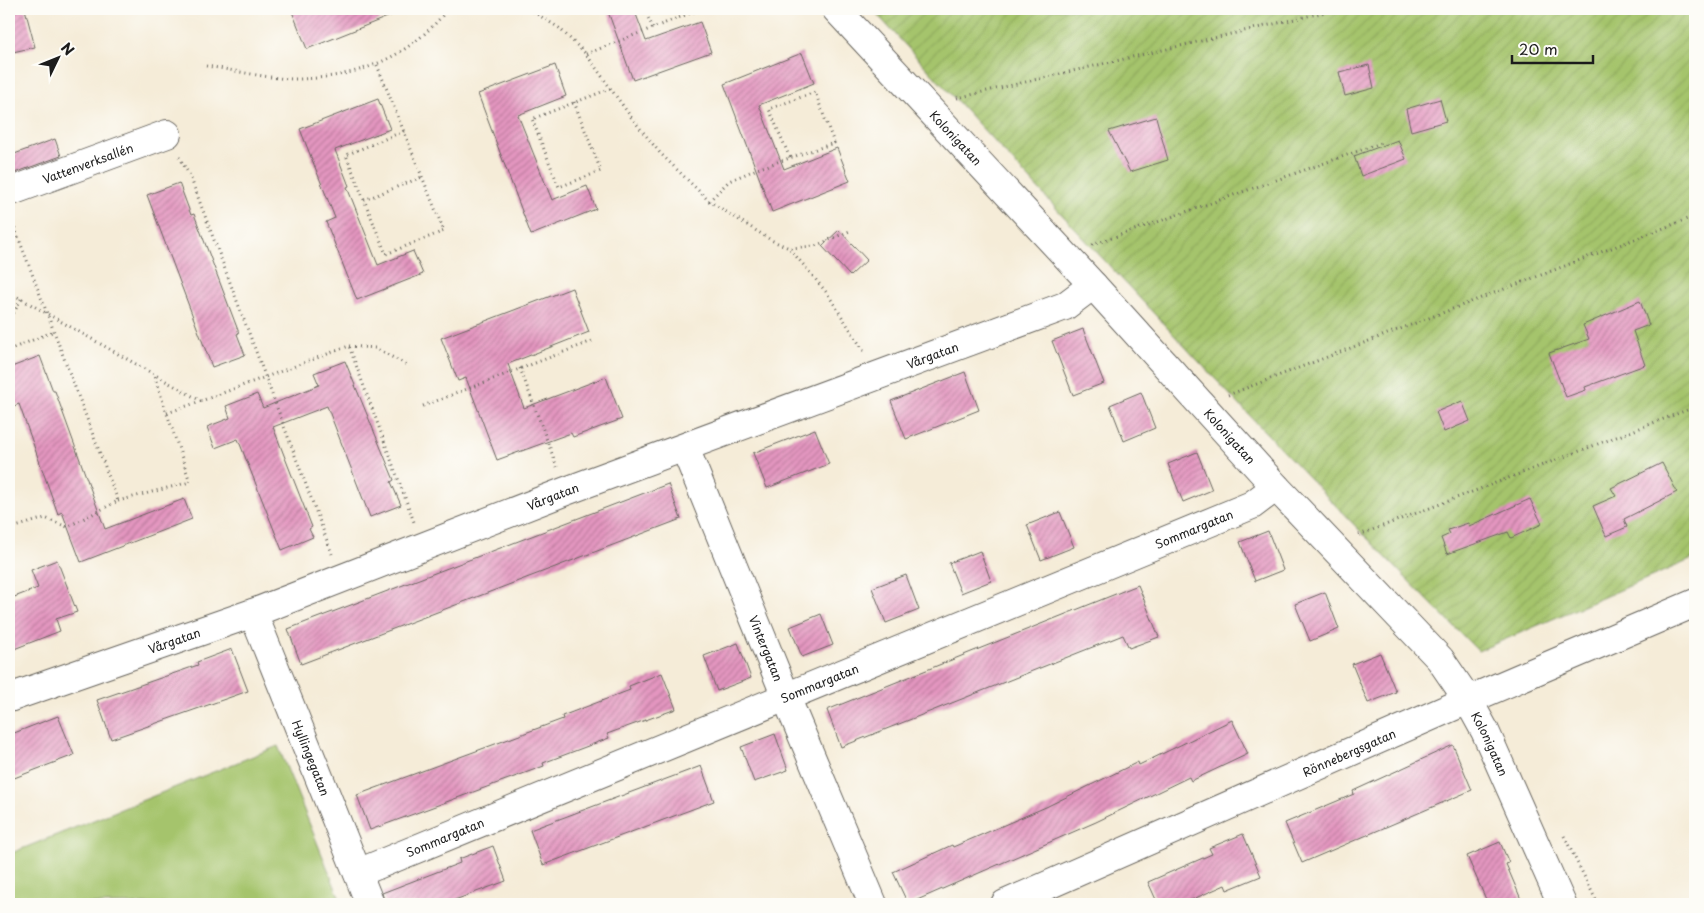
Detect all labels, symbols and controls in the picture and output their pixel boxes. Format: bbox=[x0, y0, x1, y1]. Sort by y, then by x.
north arrow bbox=[32, 32, 82, 82]
scale bar bbox=[1512, 32, 1593, 64]
text: 20 m bbox=[1519, 37, 1558, 60]
text: N bbox=[56, 38, 79, 60]
street label: Kolonigatan bbox=[926, 106, 986, 169]
street label: Vattenverksallén bbox=[40, 138, 136, 188]
street label: Vårgatan bbox=[904, 337, 961, 373]
street label: Kolonigatan bbox=[1200, 404, 1260, 468]
street label: Vårgatan bbox=[524, 478, 581, 514]
street label: Sommargatan bbox=[1152, 505, 1236, 553]
street label: Vintergatan bbox=[745, 612, 788, 684]
street label: Vårgatan bbox=[146, 623, 203, 658]
street label: Sommargatan bbox=[778, 659, 861, 707]
street label: Kolonigatan bbox=[1467, 708, 1513, 779]
street label: Hyllingegatan bbox=[288, 717, 335, 798]
street label: Rönnebergsgatan bbox=[1300, 724, 1399, 781]
street label: Sommargatan bbox=[403, 813, 487, 861]

